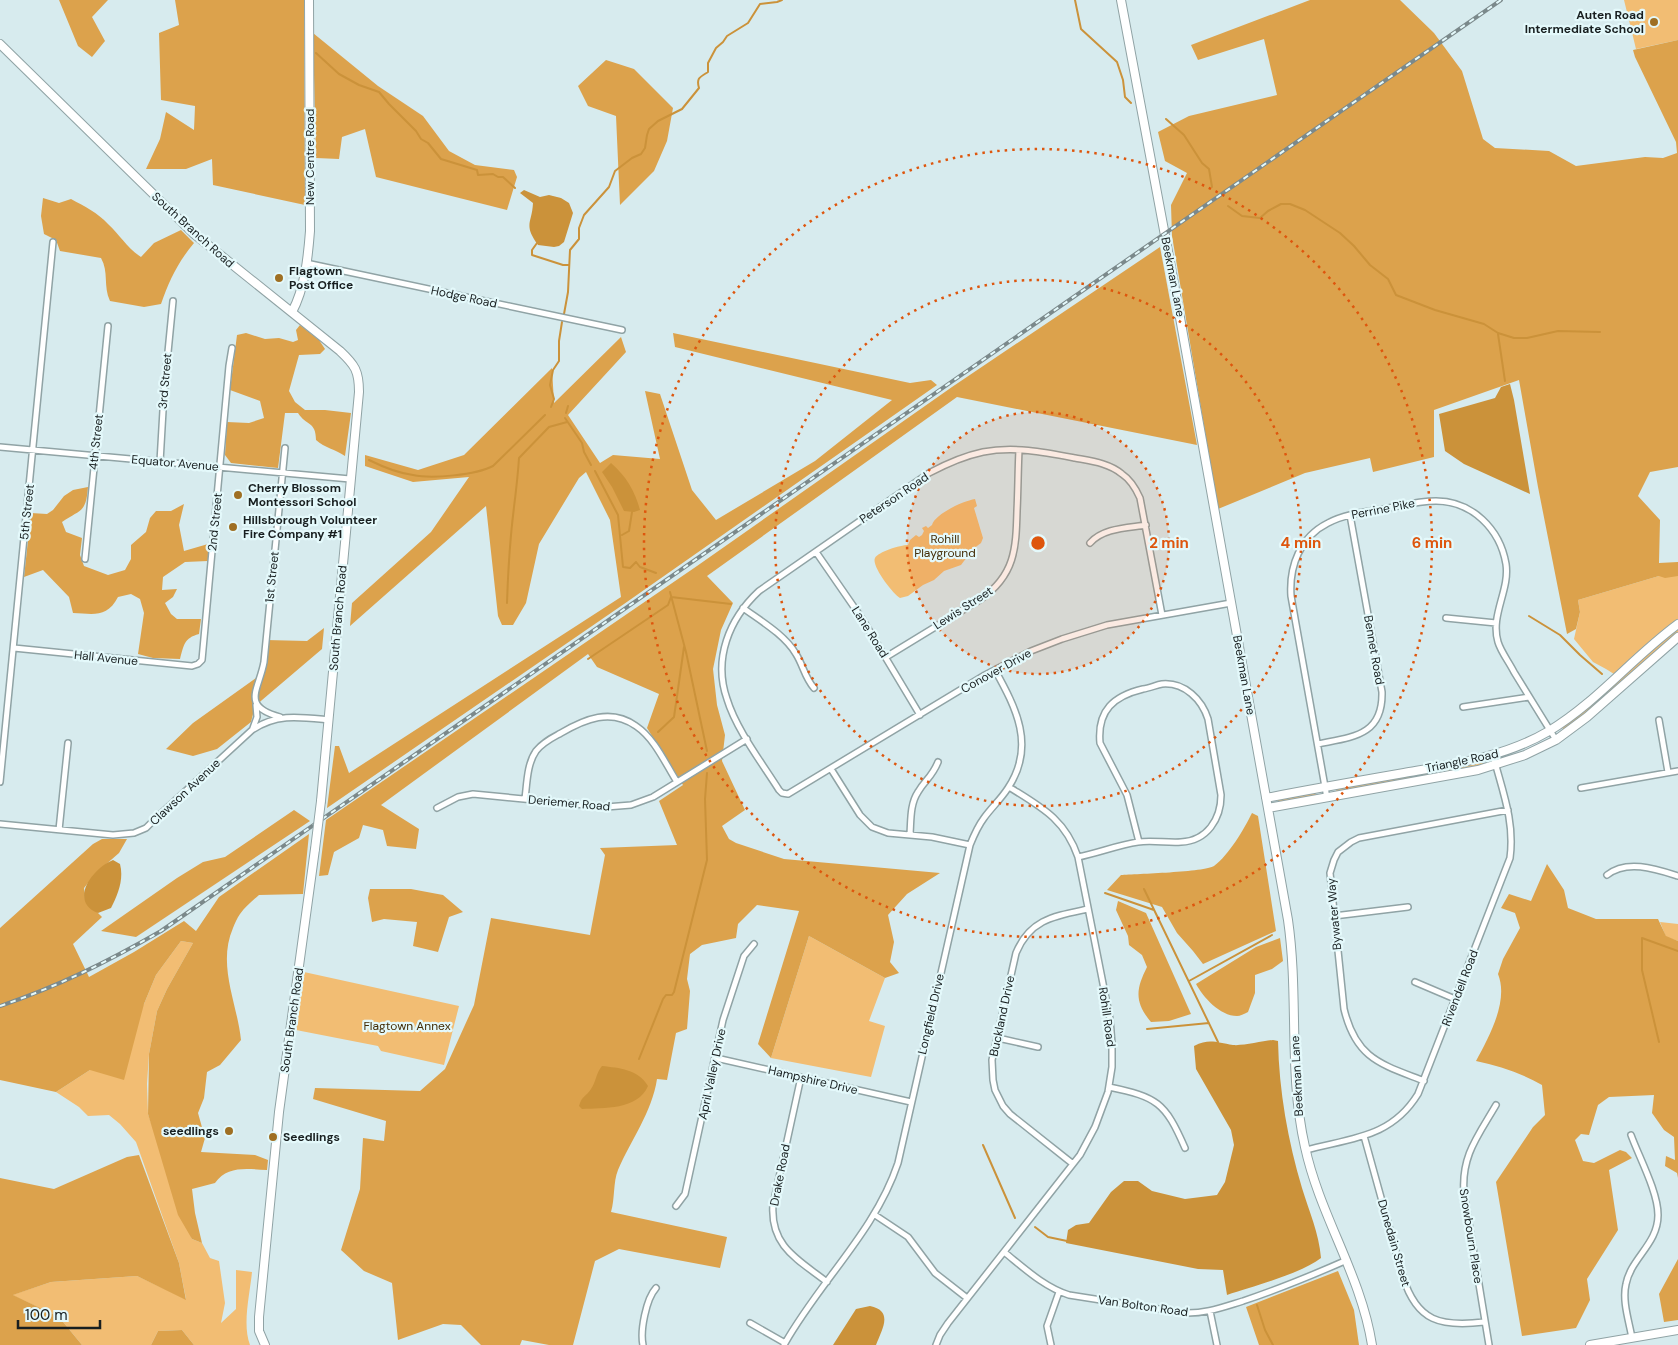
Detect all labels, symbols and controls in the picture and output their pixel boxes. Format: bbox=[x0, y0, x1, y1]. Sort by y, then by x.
place label: Auten Road Intermediate School bbox=[1525, 7, 1644, 37]
marker: Auten Road Intermediate School bbox=[1648, 16, 1660, 28]
street label: New Centre Road bbox=[302, 109, 318, 205]
street label: South Branch Road bbox=[148, 189, 238, 271]
street label: Beekman Lane bbox=[1157, 236, 1189, 318]
place label: Flagtown Post Office bbox=[289, 263, 353, 293]
marker: Flagtown Post Office bbox=[273, 272, 285, 284]
street label: Hodge Road bbox=[429, 282, 499, 312]
street label: 3rd Street bbox=[155, 352, 175, 410]
street label: 4th Street bbox=[85, 413, 107, 471]
street label: Equator Avenue bbox=[131, 451, 220, 475]
street label: Peterson Road bbox=[856, 469, 932, 527]
place label: Cherry Blossom Montessori School bbox=[248, 480, 357, 510]
street label: 5th Street bbox=[16, 483, 38, 541]
marker: Cherry Blossom Montessori School bbox=[232, 489, 244, 501]
street label: 2nd Street bbox=[204, 492, 226, 552]
street label: Perrine Pike bbox=[1350, 495, 1416, 523]
place label: Hillsborough Volunteer Fire Company #1 bbox=[243, 512, 377, 542]
marker: Hillsborough Volunteer Fire Company #1 bbox=[227, 521, 239, 533]
park label: Rohill Playground bbox=[914, 531, 976, 561]
text: 2 min bbox=[1149, 533, 1189, 553]
text: 4 min bbox=[1281, 533, 1321, 553]
text: 6 min bbox=[1412, 533, 1452, 553]
centre of rings bbox=[1029, 534, 1047, 552]
street label: 1st Street bbox=[261, 550, 283, 603]
street label: South Branch Road bbox=[325, 565, 351, 671]
street label: Lewis Street bbox=[930, 583, 996, 633]
street label: Lane Road bbox=[848, 603, 892, 661]
street label: Bennet Road bbox=[1360, 614, 1388, 686]
street label: Beekman Lane bbox=[1229, 634, 1259, 716]
street label: Conover Drive bbox=[958, 645, 1034, 697]
street label: Hall Avenue bbox=[73, 647, 139, 669]
street label: Triangle Road bbox=[1424, 745, 1500, 777]
street label: Clawson Avenue bbox=[146, 755, 224, 829]
street label: Deriemer Road bbox=[527, 791, 611, 815]
street label: Bywater Way bbox=[1323, 877, 1345, 951]
street label: Rivendell Road bbox=[1438, 948, 1482, 1028]
street label: South Branch Road bbox=[277, 967, 307, 1073]
street label: Longfield Drive bbox=[914, 972, 948, 1056]
street label: Buckland Drive bbox=[986, 974, 1018, 1058]
street label: Rohill Road bbox=[1095, 986, 1119, 1048]
park label: Flagtown Annex bbox=[363, 1018, 451, 1034]
street label: April Valley Drive bbox=[695, 1027, 730, 1121]
street label: Beekman Lane bbox=[1287, 1035, 1307, 1117]
street label: Hampshire Drive bbox=[767, 1062, 859, 1098]
place label: seedlings bbox=[163, 1123, 219, 1139]
marker: seedlings bbox=[223, 1125, 235, 1137]
place label: Seedlings bbox=[283, 1129, 340, 1145]
marker: Seedlings bbox=[267, 1131, 279, 1143]
street label: Drake Road bbox=[766, 1143, 794, 1207]
street label: Snowbourn Place bbox=[1456, 1187, 1486, 1285]
street label: Dunedain Street bbox=[1374, 1198, 1414, 1289]
street label: Van Bolton Road bbox=[1097, 1292, 1189, 1320]
scale bar bbox=[18, 1298, 100, 1330]
text: 100 m bbox=[25, 1305, 68, 1325]

